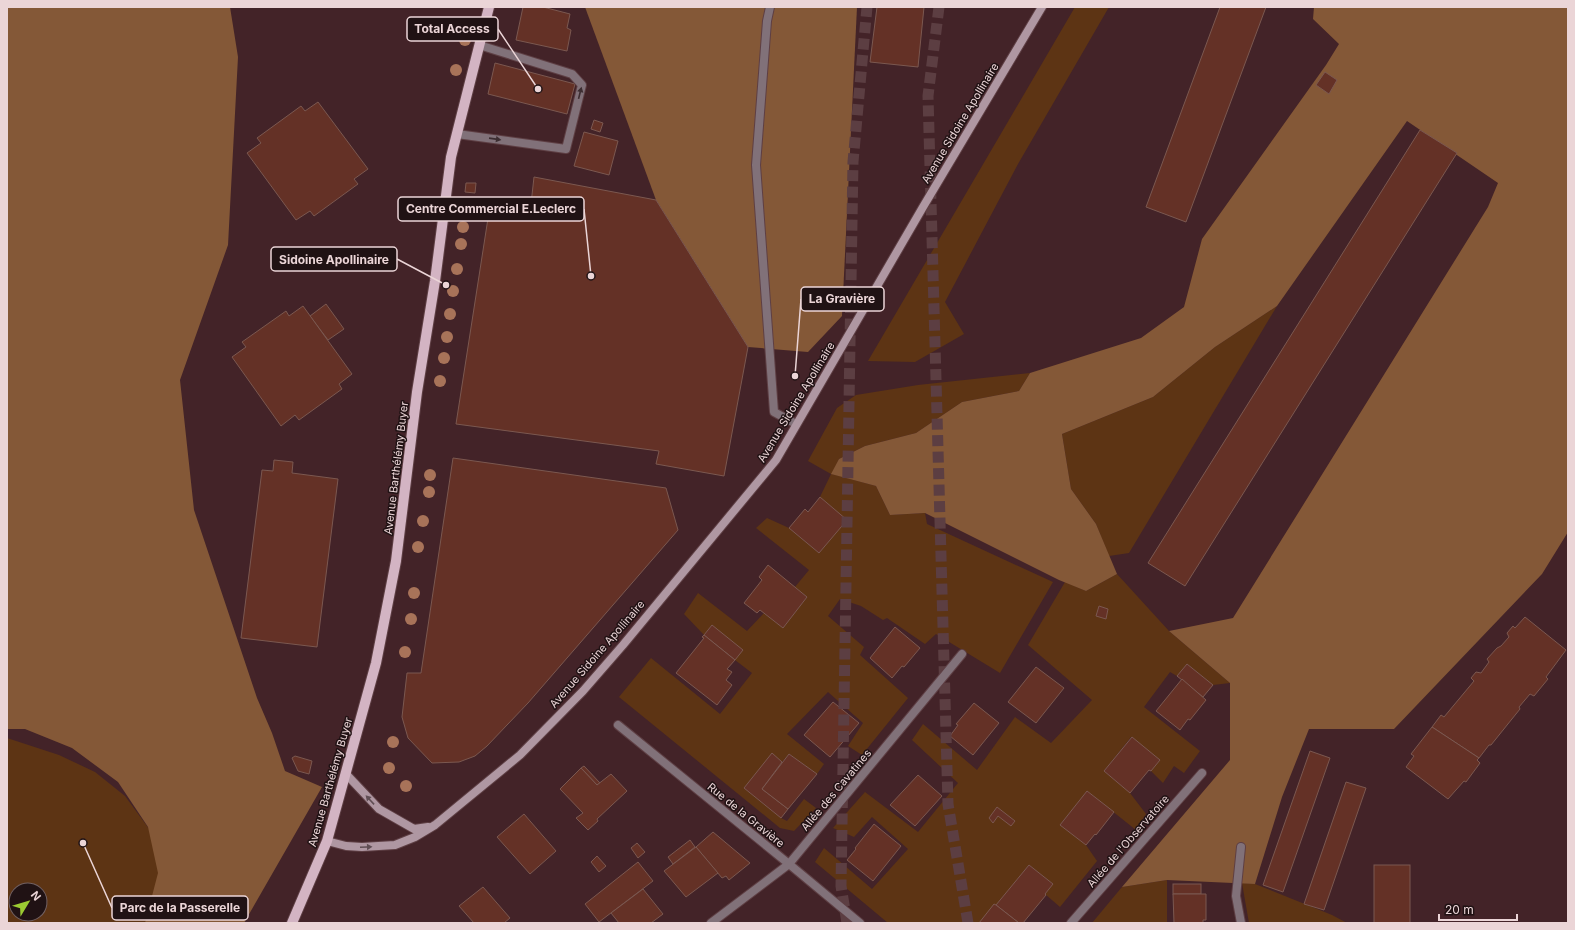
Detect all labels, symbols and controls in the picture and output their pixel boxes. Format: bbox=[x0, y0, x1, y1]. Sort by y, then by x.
callout: Total Access bbox=[407, 17, 498, 41]
text: Total Access bbox=[414, 21, 490, 36]
street label: Avenue Sidoine Apollinaire bbox=[918, 60, 1002, 186]
one-way arrow bbox=[578, 86, 584, 99]
one-way arrow bbox=[489, 136, 501, 142]
callout: Centre Commercial E.Leclerc bbox=[398, 197, 584, 221]
text: Centre Commercial E.Leclerc bbox=[406, 201, 576, 216]
callout: Sidoine Apollinaire bbox=[271, 247, 397, 271]
text: Sidoine Apollinaire bbox=[279, 252, 389, 267]
callout: La Gravière bbox=[801, 287, 884, 311]
text: La Gravière bbox=[809, 291, 875, 306]
street label: Avenue Sidoine Apollinaire bbox=[754, 339, 838, 465]
street label: Avenue Barthélémy Buyer bbox=[381, 401, 411, 535]
street label: Avenue Sidoine Apollinaire bbox=[546, 597, 648, 711]
street label: Avenue Barthélémy Buyer bbox=[305, 716, 355, 848]
street label: Allée des Cavatines bbox=[798, 746, 874, 834]
street label: Rue de la Gravière bbox=[705, 780, 787, 850]
street label: Allée de l'Observatoire bbox=[1084, 792, 1172, 890]
one-way arrow bbox=[365, 795, 375, 805]
one-way arrow bbox=[359, 844, 372, 850]
north arrow bbox=[8, 882, 48, 922]
text: N bbox=[28, 888, 44, 903]
callout: Parc de la Passerelle bbox=[112, 896, 248, 920]
scale bar bbox=[1439, 896, 1517, 922]
text: Parc de la Passerelle bbox=[120, 900, 240, 915]
text: 20 m bbox=[1445, 902, 1474, 917]

